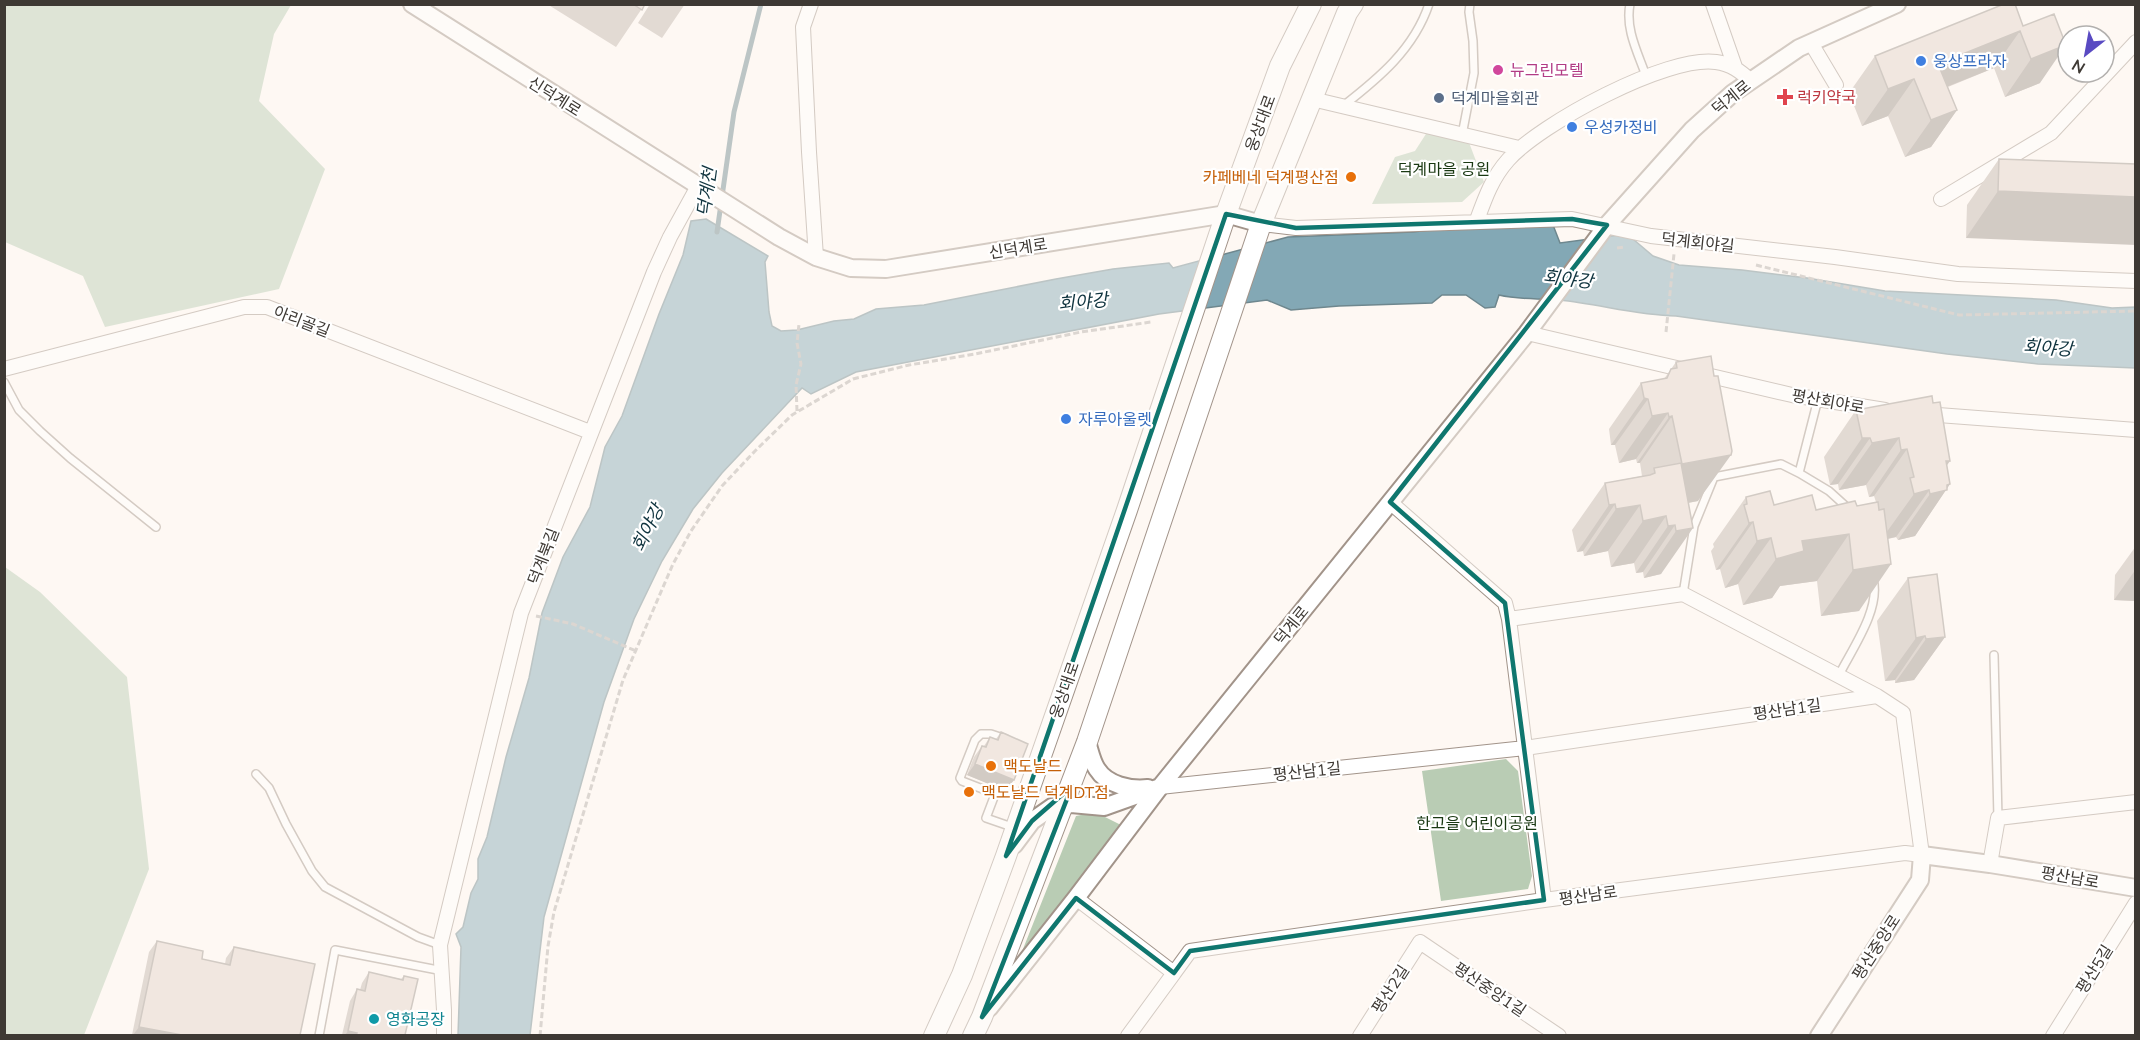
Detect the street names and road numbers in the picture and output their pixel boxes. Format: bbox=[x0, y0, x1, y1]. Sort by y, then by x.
street label: 신덕계로 bbox=[524, 72, 585, 122]
street label: 덕계로 bbox=[1708, 75, 1756, 120]
street label: 웅상대로 bbox=[1241, 92, 1281, 155]
street label: 덕계회야길 bbox=[1660, 228, 1736, 258]
street label: 신덕계로 bbox=[987, 233, 1049, 264]
street label: 아리골길 bbox=[270, 301, 333, 343]
street label: 평산회야로 bbox=[1790, 385, 1866, 419]
street label: 덕계북길 bbox=[523, 525, 565, 588]
street label: 덕계로 bbox=[1269, 601, 1314, 650]
street label: 웅상대로 bbox=[1045, 659, 1085, 722]
street label: 평산남1길 bbox=[1752, 694, 1823, 726]
street label: 평산남1길 bbox=[1272, 757, 1342, 787]
street label: 평산남로 bbox=[2039, 862, 2101, 894]
street label: 평산남로 bbox=[1557, 881, 1619, 911]
street label: 평산중앙로 bbox=[1848, 910, 1906, 984]
street label: 평산5길 bbox=[2071, 941, 2118, 998]
street label: 평산중앙1길 bbox=[1449, 957, 1530, 1022]
street label: 평산2길 bbox=[1367, 961, 1415, 1018]

